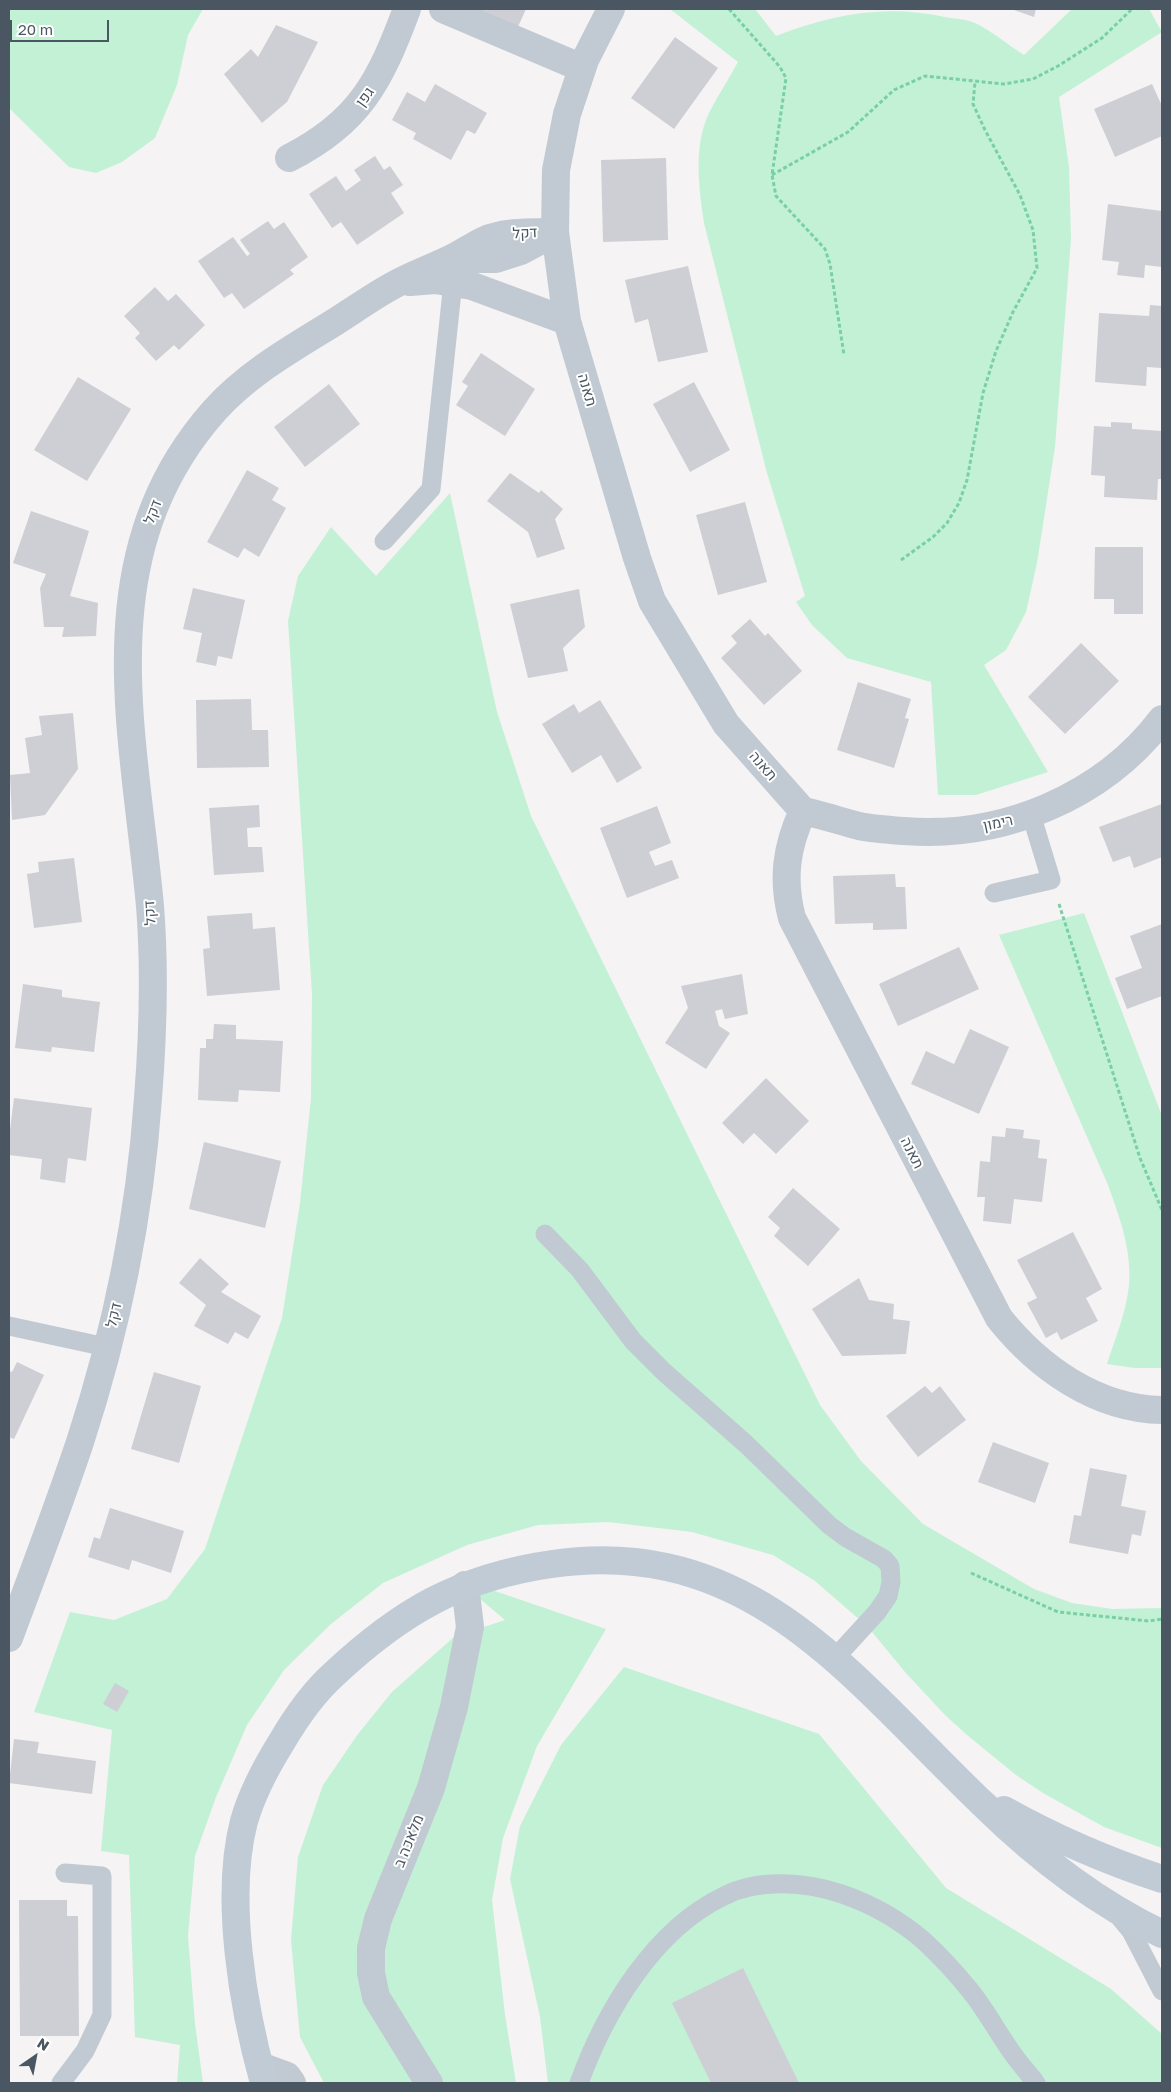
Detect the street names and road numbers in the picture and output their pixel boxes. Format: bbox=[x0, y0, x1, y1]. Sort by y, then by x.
street label: גפן bbox=[352, 84, 378, 110]
street label: דקל bbox=[512, 223, 538, 243]
street label: תאנה bbox=[574, 372, 600, 408]
street label: דקל bbox=[140, 497, 166, 527]
street label: תאנה bbox=[745, 748, 781, 784]
street label: רימון bbox=[981, 811, 1015, 835]
street label: דקל bbox=[140, 900, 160, 926]
street label: תאנה bbox=[896, 1134, 928, 1172]
street label: דקל bbox=[102, 1301, 126, 1329]
street label: מלאכה ב bbox=[390, 1812, 428, 1870]

